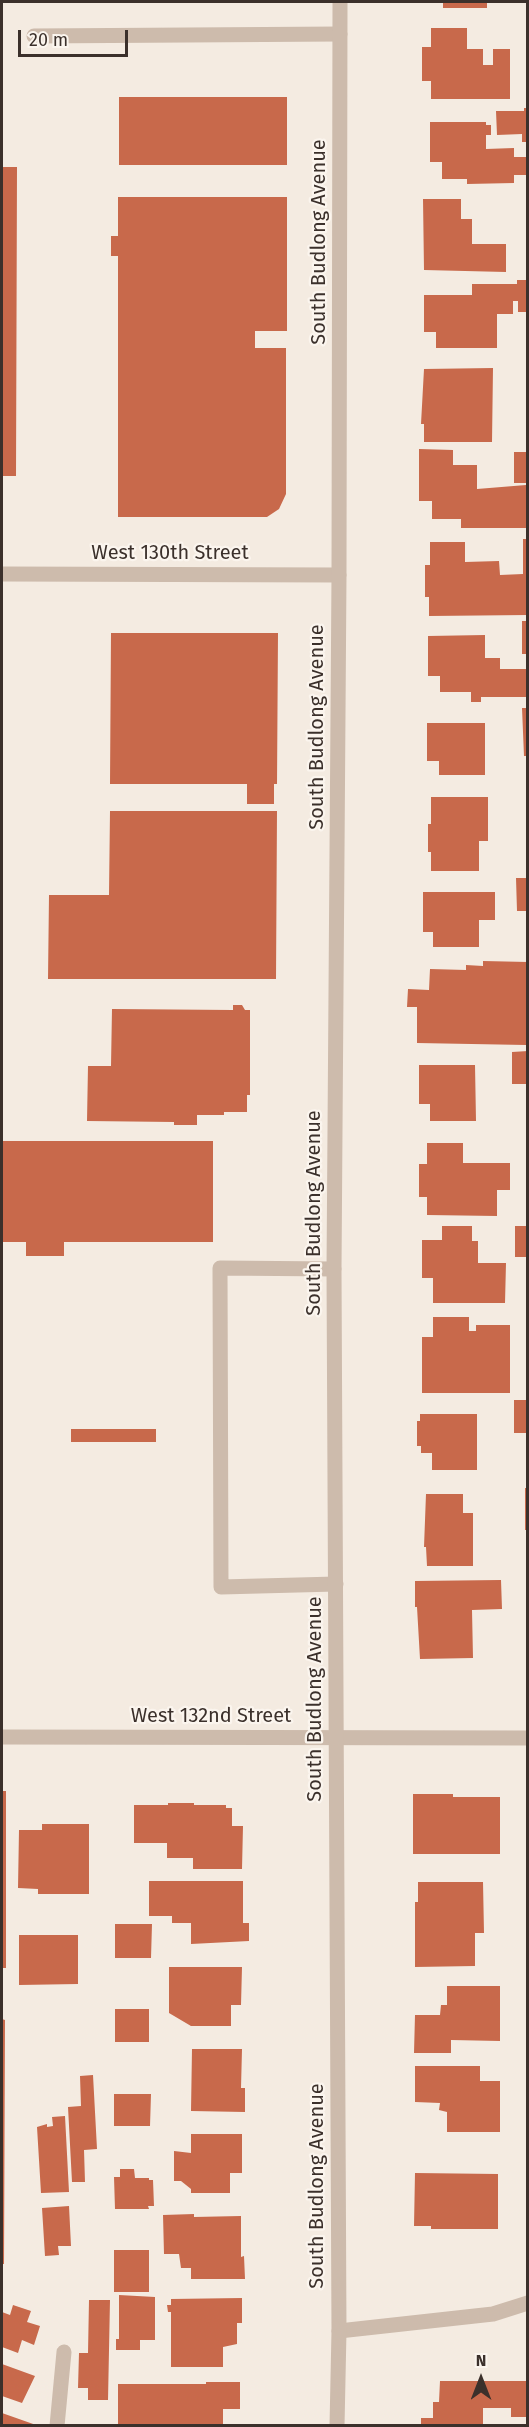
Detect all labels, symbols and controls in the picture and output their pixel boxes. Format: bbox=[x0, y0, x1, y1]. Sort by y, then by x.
scale bar bbox=[21, 18, 130, 56]
text: 20 m bbox=[29, 29, 68, 51]
street label: South Budlong Avenue bbox=[307, 139, 331, 345]
street label: West 130th Street bbox=[91, 541, 249, 565]
street label: South Budlong Avenue bbox=[305, 624, 329, 830]
street label: South Budlong Avenue bbox=[302, 1110, 326, 1316]
street label: South Budlong Avenue bbox=[303, 1596, 327, 1802]
street label: West 132nd Street bbox=[131, 1704, 291, 1728]
street label: South Budlong Avenue bbox=[305, 2083, 329, 2289]
north arrow bbox=[451, 2349, 511, 2409]
text: N bbox=[476, 2351, 486, 2370]

